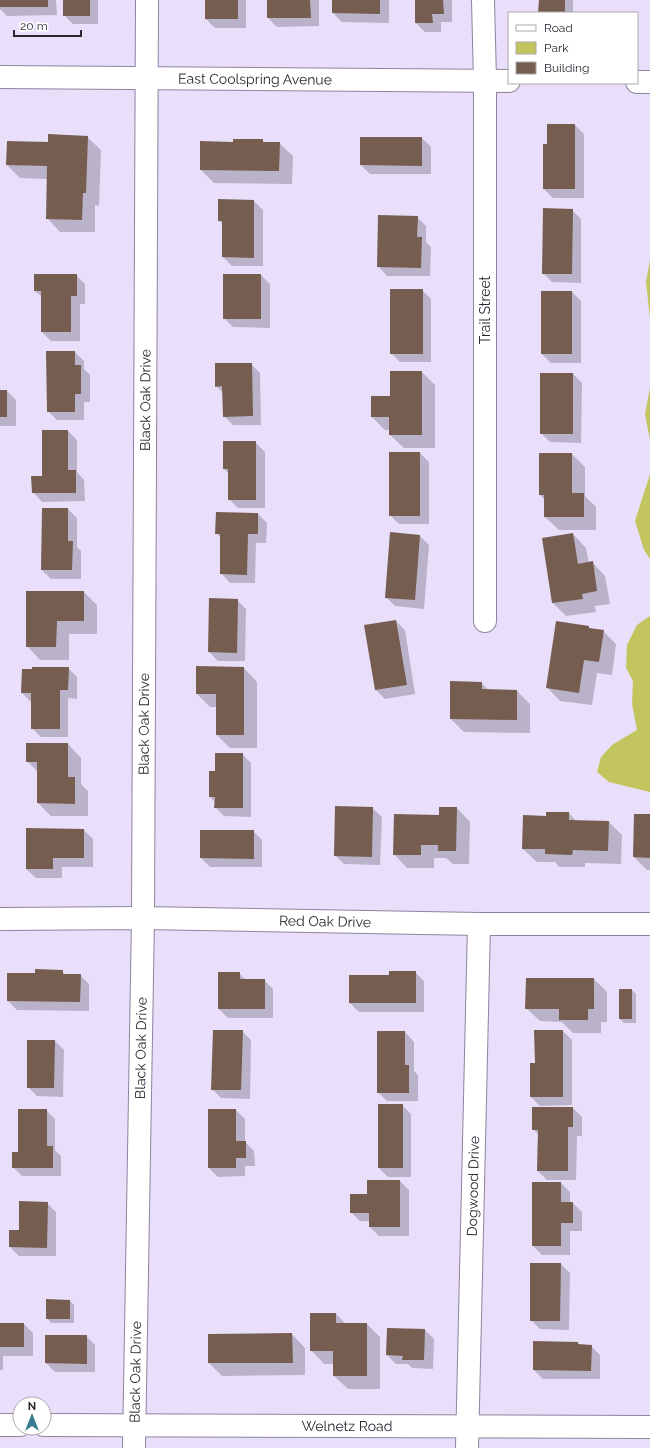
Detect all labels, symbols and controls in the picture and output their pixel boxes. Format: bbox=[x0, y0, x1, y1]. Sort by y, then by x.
scale bar bbox=[14, 12, 81, 38]
legend bbox=[508, 12, 638, 84]
text: 20 m bbox=[20, 19, 48, 33]
text: Road bbox=[544, 21, 573, 35]
text: Park bbox=[544, 41, 569, 55]
text: Building bbox=[544, 61, 590, 75]
street label: East Coolspring Avenue bbox=[178, 70, 332, 88]
street label: Trail Street bbox=[477, 275, 493, 344]
street label: Black Oak Drive bbox=[137, 349, 153, 451]
street label: Black Oak Drive bbox=[136, 673, 152, 775]
street label: Red Oak Drive bbox=[279, 912, 371, 930]
street label: Black Oak Drive bbox=[132, 997, 150, 1099]
street label: Dogwood Drive bbox=[464, 1136, 482, 1237]
street label: Black Oak Drive bbox=[126, 1321, 144, 1423]
north arrow bbox=[12, 1396, 52, 1436]
text: N bbox=[28, 1400, 36, 1413]
street label: Welnetz Road bbox=[302, 1418, 392, 1434]

